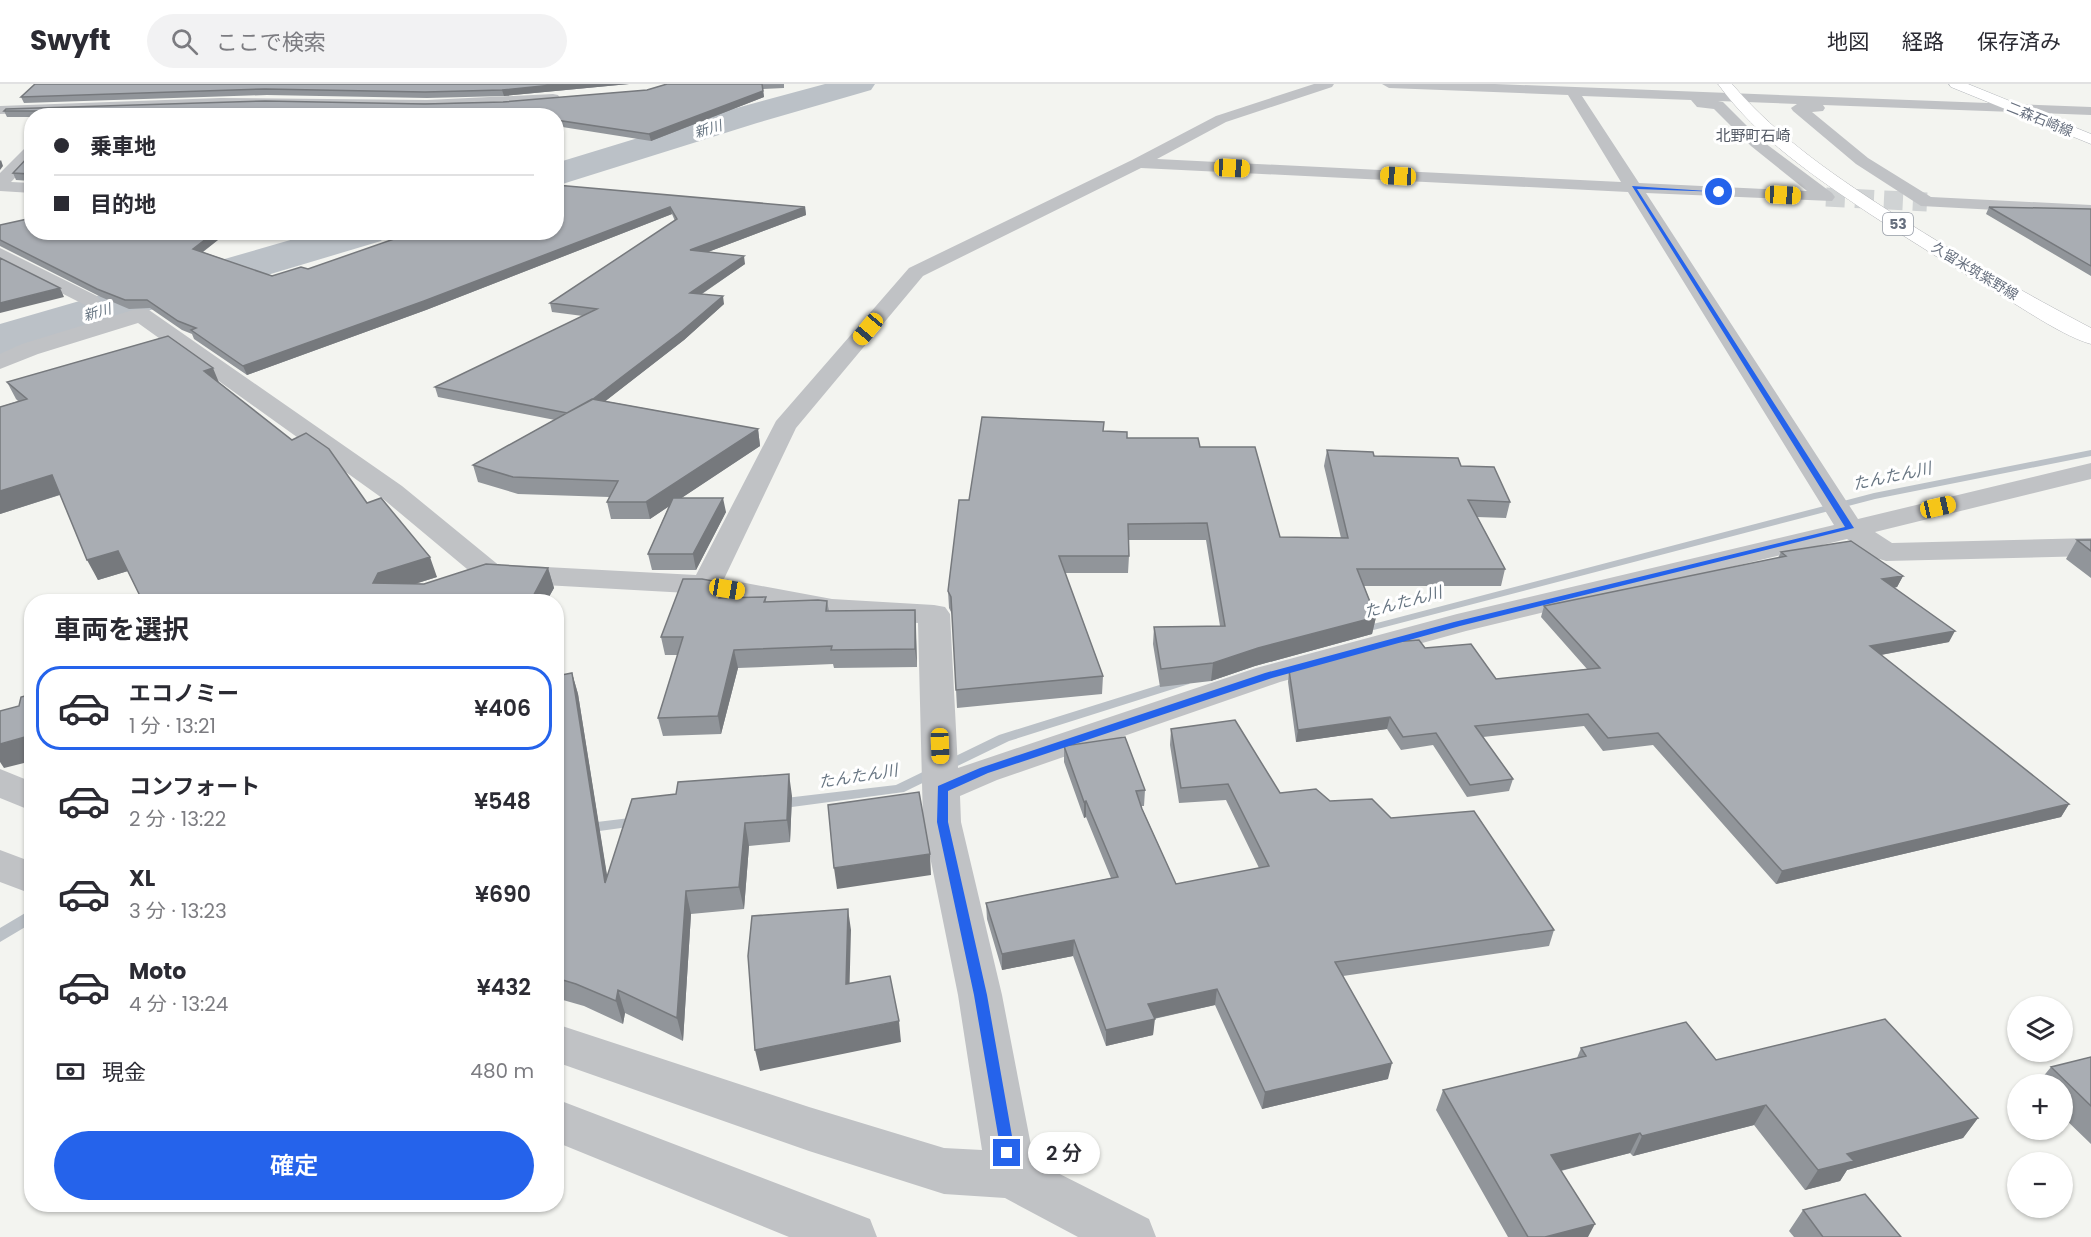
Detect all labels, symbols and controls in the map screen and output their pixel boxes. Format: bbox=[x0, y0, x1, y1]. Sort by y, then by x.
search box bbox=[147, 14, 567, 68]
text: Swyft bbox=[30, 21, 111, 60]
icon: search bbox=[168, 25, 201, 58]
text: ここで検索 bbox=[216, 27, 326, 58]
text: 地図 bbox=[1827, 27, 1869, 56]
text: 経路 bbox=[1902, 27, 1944, 56]
text: 保存済み bbox=[1977, 27, 2061, 56]
street label: 二森石崎線 bbox=[2004, 97, 2076, 141]
water label: 新川 bbox=[692, 115, 726, 143]
district label: 北野町石崎 bbox=[1715, 125, 1791, 146]
text: 乗車地 bbox=[90, 131, 156, 162]
car bbox=[1214, 158, 1250, 178]
car bbox=[1380, 166, 1416, 186]
route start bbox=[1705, 178, 1732, 205]
car bbox=[1765, 185, 1801, 205]
text: 目的地 bbox=[90, 189, 156, 220]
road number: 53 bbox=[1883, 213, 1913, 235]
street label: 久留米筑紫野線 bbox=[1928, 237, 2022, 305]
water label: 新川 bbox=[81, 298, 115, 325]
car bbox=[850, 309, 886, 349]
water label: たんたん川 bbox=[1850, 456, 1935, 496]
car bbox=[1918, 494, 1958, 520]
car bbox=[708, 577, 746, 601]
water label: たんたん川 bbox=[1361, 580, 1447, 623]
text: 車両を選択 bbox=[54, 611, 189, 648]
text: エコノミー bbox=[129, 678, 239, 709]
icon: car bbox=[57, 681, 111, 735]
text: ¥406 bbox=[474, 693, 531, 724]
text: 1 分 · 13:21 bbox=[129, 712, 216, 740]
car bbox=[930, 728, 950, 764]
water label: たんたん川 bbox=[817, 758, 901, 794]
text: コンフォート bbox=[129, 771, 260, 802]
icon: car bbox=[57, 774, 111, 828]
text: ¥548 bbox=[474, 786, 531, 817]
text: 2 分 · 13:22 bbox=[129, 805, 226, 833]
text: XL bbox=[129, 863, 155, 894]
icon: car bbox=[57, 867, 111, 921]
text: ¥690 bbox=[475, 879, 531, 910]
text: 3 分 · 13:23 bbox=[129, 897, 227, 925]
text: Moto bbox=[129, 956, 186, 987]
icon: car bbox=[57, 960, 111, 1014]
text: ¥432 bbox=[477, 972, 531, 1003]
text: 4 分 · 13:24 bbox=[129, 990, 228, 1018]
map controls bbox=[2007, 996, 2073, 1218]
button: layers bbox=[2007, 996, 2073, 1062]
icon: cash bbox=[54, 1055, 87, 1088]
text: 現金 bbox=[102, 1057, 146, 1088]
text: 480 m bbox=[470, 1057, 534, 1085]
button: + bbox=[2007, 1074, 2073, 1140]
button: 確定 bbox=[54, 1131, 534, 1200]
callout: 2 分 bbox=[1028, 1132, 1100, 1174]
route end bbox=[993, 1139, 1020, 1166]
text: 2 分 bbox=[1046, 1139, 1082, 1167]
button: − bbox=[2007, 1152, 2073, 1218]

